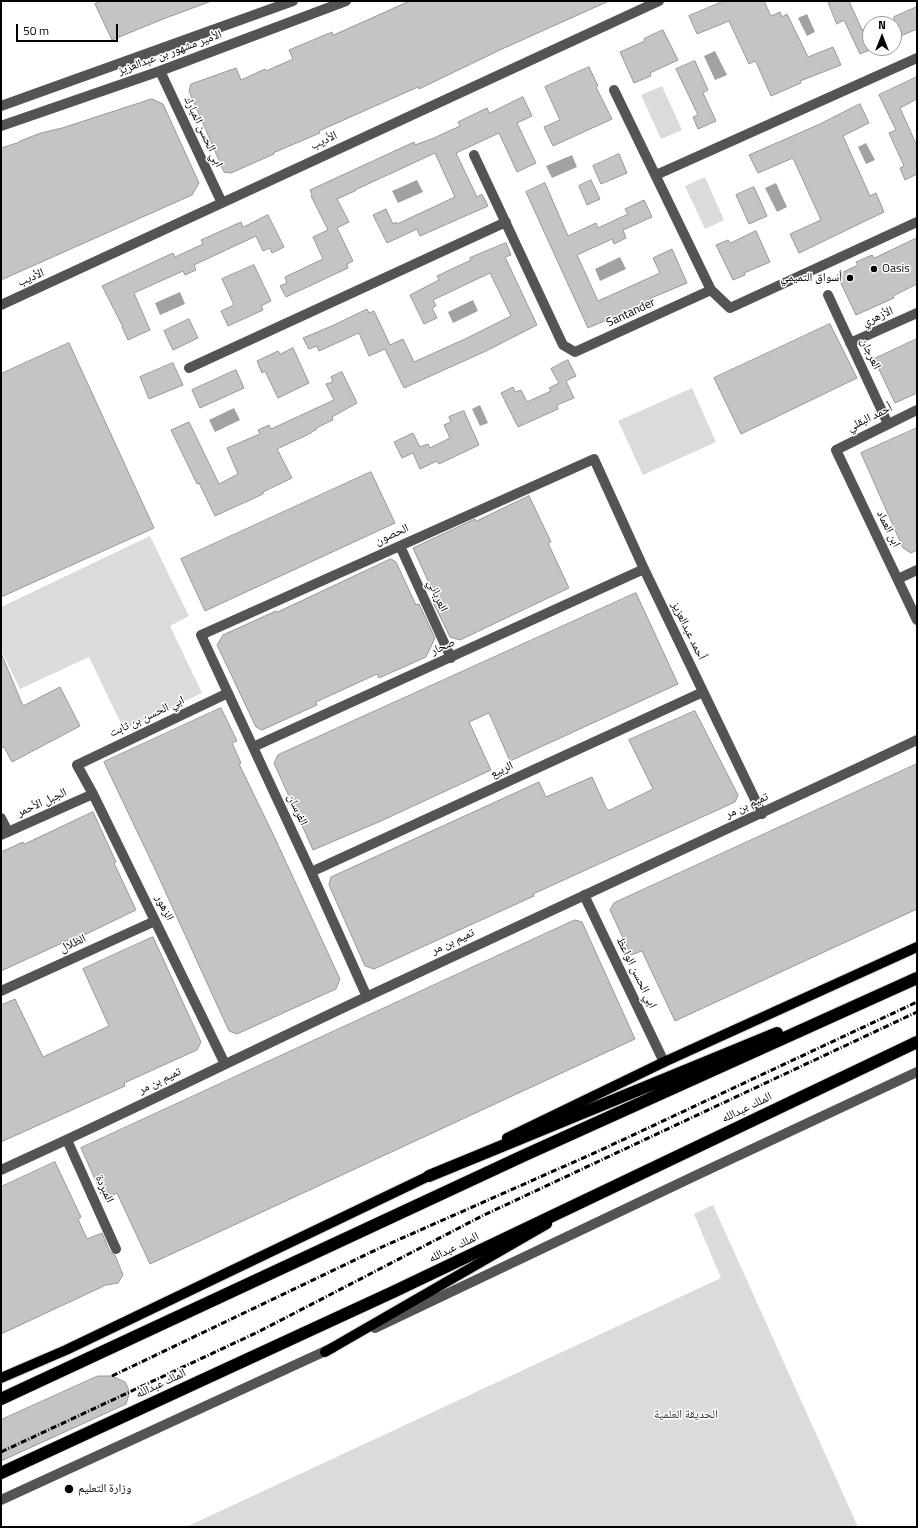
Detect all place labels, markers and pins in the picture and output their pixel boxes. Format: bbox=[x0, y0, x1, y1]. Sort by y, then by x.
place label: Oasis bbox=[882, 262, 910, 276]
marker: Oasis bbox=[869, 264, 879, 274]
place label: أسواق التميمي bbox=[780, 271, 842, 285]
marker: أسواق التميمي bbox=[845, 273, 855, 283]
place label: وزارة التعليم bbox=[78, 1482, 132, 1496]
marker: وزارة التعليم bbox=[63, 1483, 75, 1495]

